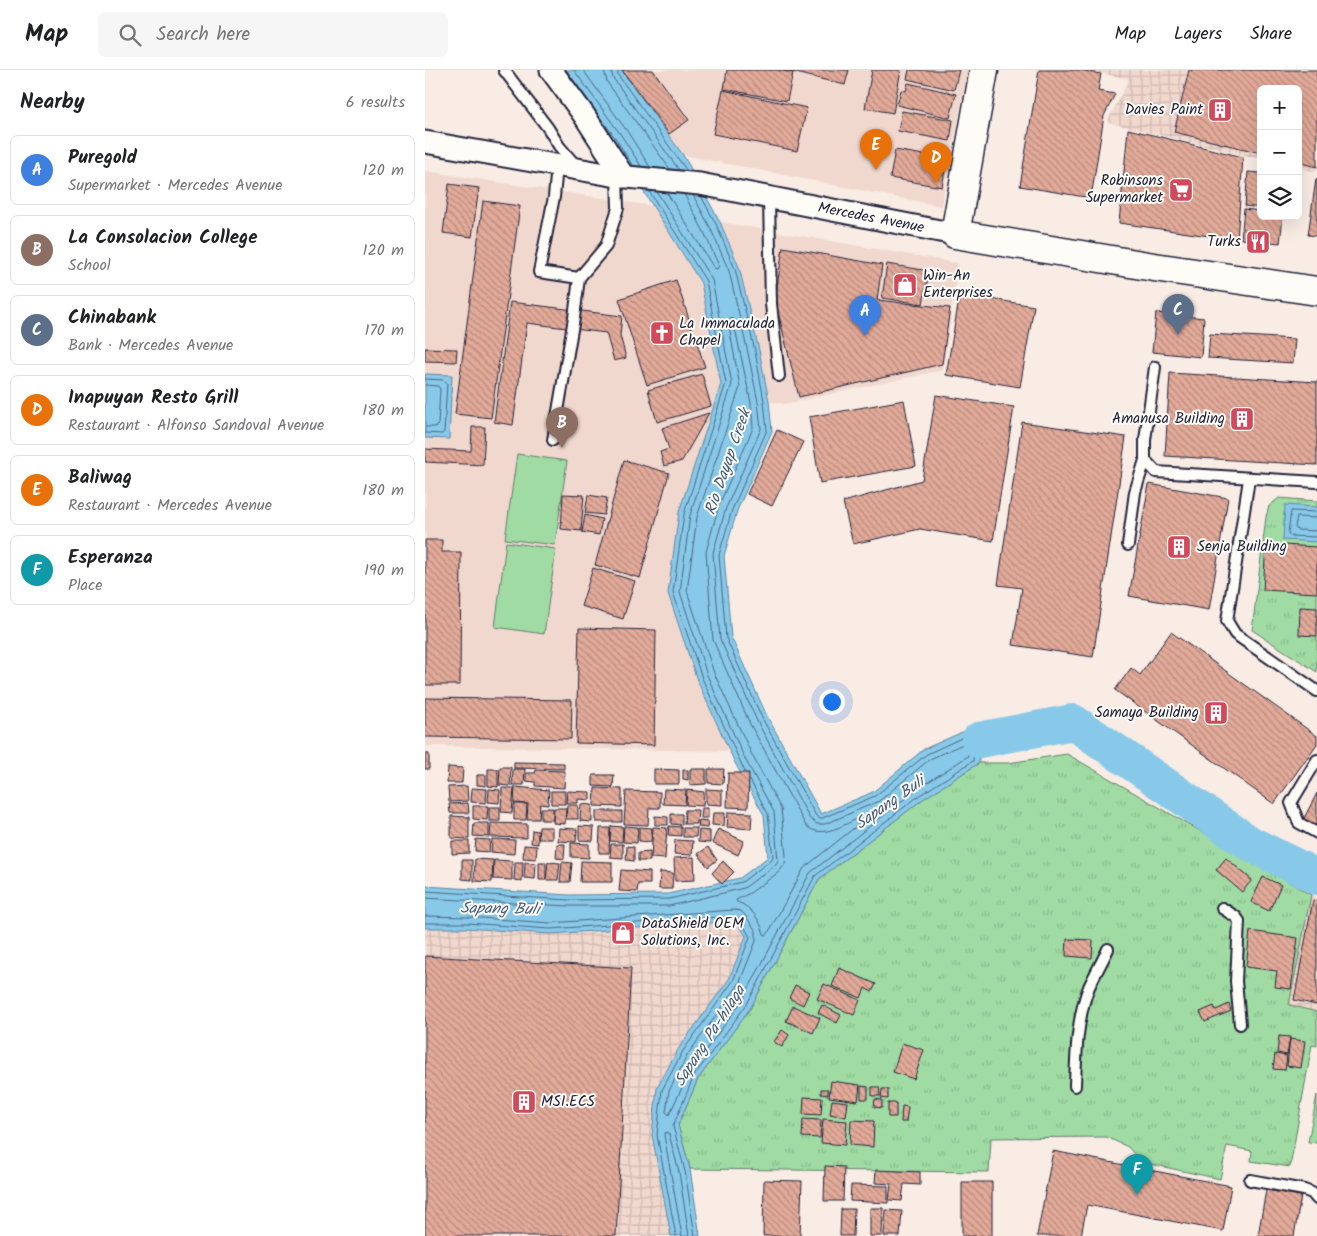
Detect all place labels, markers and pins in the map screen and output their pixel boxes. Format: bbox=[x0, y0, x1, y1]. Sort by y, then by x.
building icon: Davies Paint bbox=[1207, 97, 1233, 123]
place label: Davies Paint bbox=[1125, 98, 1203, 122]
pin: E bbox=[860, 129, 892, 170]
pin: D bbox=[920, 142, 952, 183]
place label: Robinsons Supermarket bbox=[1085, 169, 1164, 210]
supermarket icon: Robinsons Supermarket bbox=[1168, 177, 1194, 203]
restaurant icon: Turks bbox=[1245, 229, 1271, 255]
place label: Turks bbox=[1207, 230, 1242, 254]
place label: Win-An Enterprises bbox=[923, 264, 993, 305]
shop icon: Win-An Enterprises bbox=[892, 272, 918, 298]
pin: C bbox=[1162, 294, 1194, 335]
pin: A bbox=[849, 295, 881, 336]
place label: La Immaculada Chapel bbox=[679, 312, 775, 353]
church icon: La Immaculada Chapel bbox=[649, 320, 675, 346]
building icon: Amanusa Building bbox=[1229, 406, 1255, 432]
pin: B bbox=[546, 407, 578, 448]
place label: Amanusa Building bbox=[1112, 407, 1225, 431]
building icon: Senja Building bbox=[1166, 534, 1192, 560]
place label: Senja Building bbox=[1197, 535, 1287, 559]
building icon: Samaya Building bbox=[1203, 700, 1229, 726]
place label: Samaya Building bbox=[1095, 701, 1199, 725]
place label: DataShield OEM Solutions, Inc. bbox=[641, 912, 744, 953]
shop icon: DataShield OEM Solutions, Inc. bbox=[610, 920, 636, 946]
building icon: MSI.ECS bbox=[511, 1089, 537, 1115]
place label: MSI.ECS bbox=[541, 1090, 595, 1114]
pin: F bbox=[1121, 1154, 1153, 1195]

